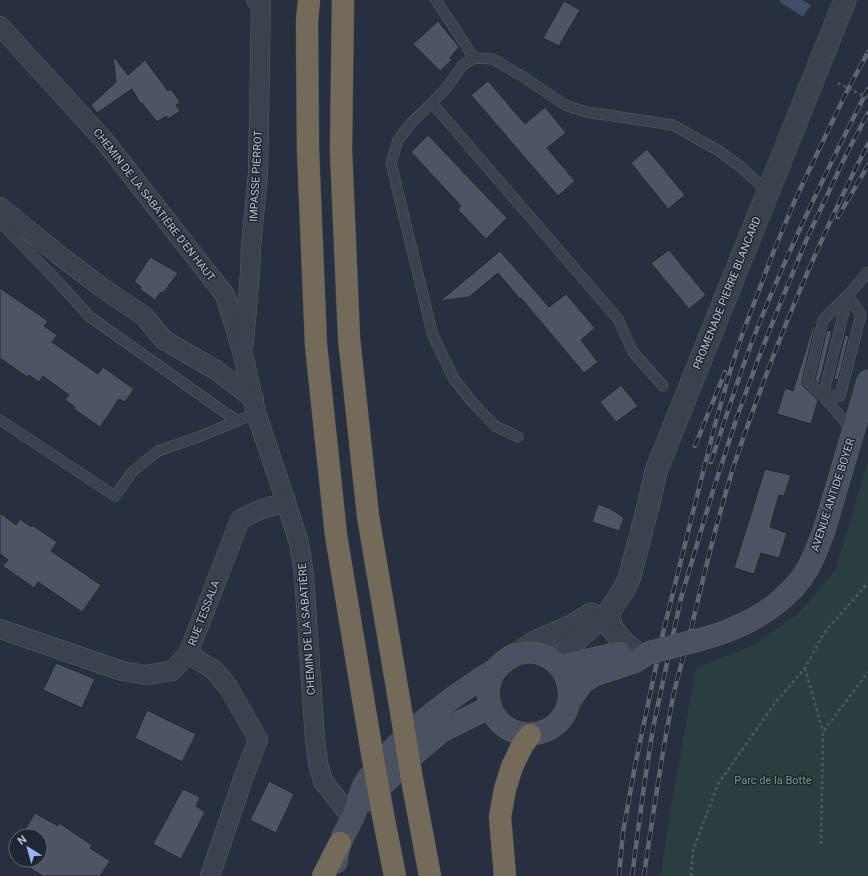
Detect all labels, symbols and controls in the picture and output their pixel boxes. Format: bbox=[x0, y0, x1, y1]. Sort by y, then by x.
street label: CHEMIN DE LA SABATIÈRE D'EN HAUT bbox=[90, 126, 218, 284]
street label: IMPASSE PIERROT bbox=[247, 129, 265, 222]
street label: PROMENADE PIERRE BLANCARD bbox=[690, 215, 764, 371]
street label: AVENUE ANTIDE BOYER bbox=[809, 436, 858, 553]
street label: CHEMIN DE LA SABATIÈRE bbox=[296, 562, 318, 696]
street label: RUE TESSALA bbox=[186, 578, 223, 648]
park label: Parc de la Botte bbox=[734, 774, 812, 787]
north arrow bbox=[8, 828, 48, 868]
text: N bbox=[15, 833, 29, 848]

